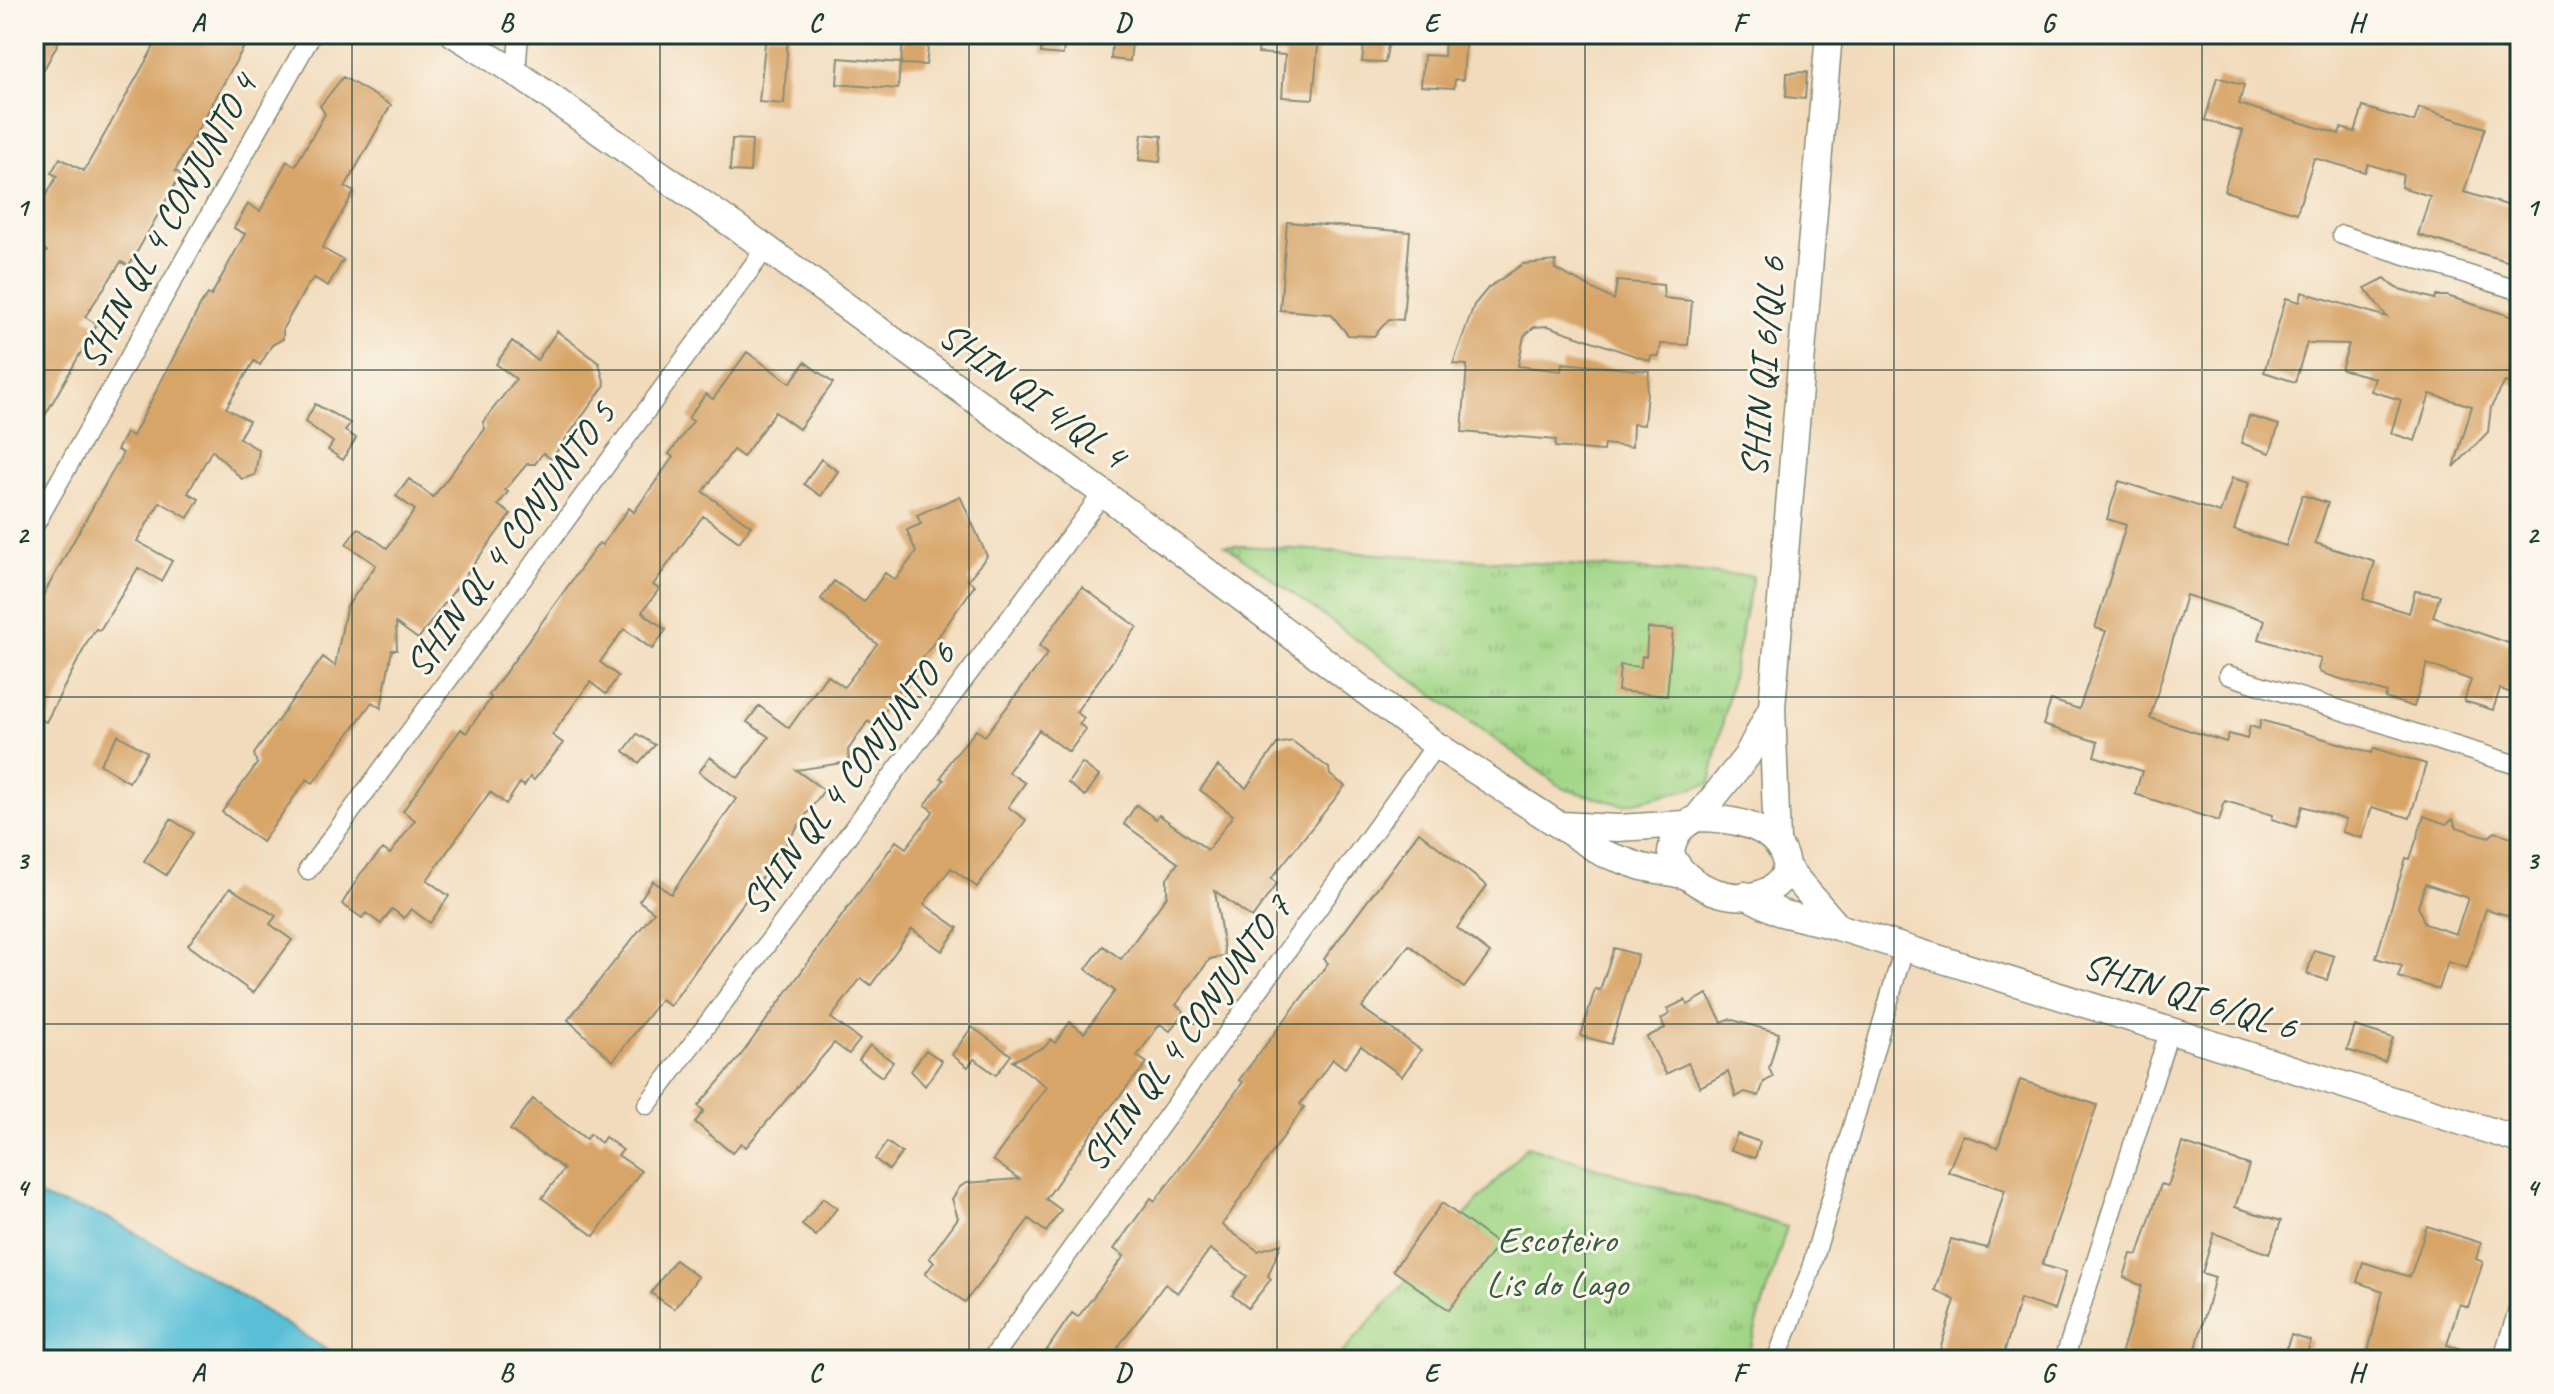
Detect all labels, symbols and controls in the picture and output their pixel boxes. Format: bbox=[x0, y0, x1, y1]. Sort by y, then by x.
text: A bbox=[191, 6, 206, 39]
text: B bbox=[499, 6, 515, 39]
text: C bbox=[809, 6, 825, 39]
text: D bbox=[1115, 6, 1133, 39]
text: E bbox=[1424, 6, 1442, 39]
text: F bbox=[1733, 6, 1751, 39]
text: G bbox=[2042, 6, 2058, 39]
text: H bbox=[2349, 6, 2369, 39]
street label: SHIN QL 4 CONJUNTO 4 bbox=[67, 62, 269, 376]
text: 1 bbox=[16, 191, 31, 224]
text: 1 bbox=[2526, 191, 2541, 224]
street label: SHIN QI 6/QL 6 bbox=[1730, 253, 1796, 479]
street label: SHIN QI 4/QL 4 bbox=[930, 311, 1139, 481]
street label: SHIN QL 4 CONJUNTO 5 bbox=[394, 391, 627, 686]
text: 2 bbox=[16, 518, 30, 551]
text: 2 bbox=[2526, 518, 2540, 551]
street label: SHIN QL 4 CONJUNTO 6 bbox=[730, 631, 967, 924]
text: 3 bbox=[16, 844, 30, 877]
text: 3 bbox=[2526, 844, 2540, 877]
street label: SHIN QL 4 CONJUNTO 7 bbox=[1070, 885, 1303, 1180]
street label: SHIN QI 6/QL 6 bbox=[2078, 941, 2304, 1051]
text: 4 bbox=[16, 1171, 31, 1204]
text: 4 bbox=[2526, 1171, 2541, 1204]
park label: Escoteiro Lis do Lago bbox=[1486, 1216, 1631, 1307]
text: A bbox=[191, 1356, 206, 1389]
text: B bbox=[499, 1356, 515, 1389]
text: C bbox=[809, 1356, 825, 1389]
text: D bbox=[1115, 1356, 1133, 1389]
text: E bbox=[1424, 1356, 1442, 1389]
text: F bbox=[1733, 1356, 1751, 1389]
text: G bbox=[2042, 1356, 2058, 1389]
text: H bbox=[2349, 1356, 2369, 1389]

